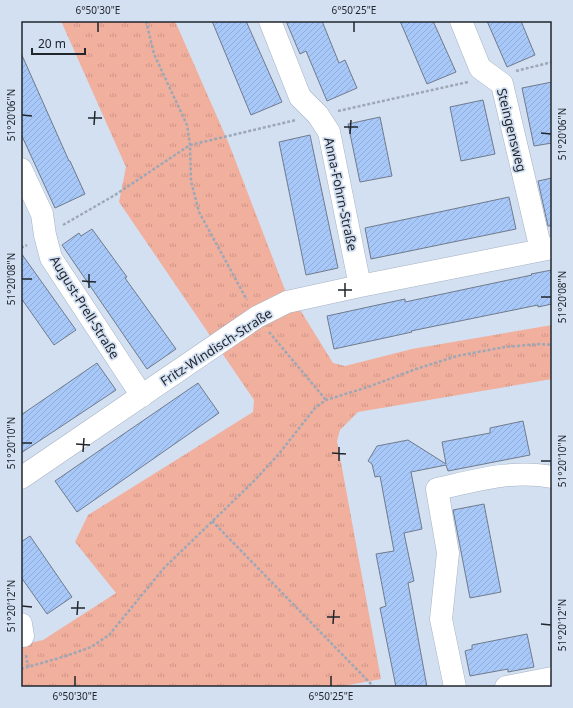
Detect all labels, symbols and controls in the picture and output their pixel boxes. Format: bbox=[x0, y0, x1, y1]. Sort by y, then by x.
text: 6°50'30"E bbox=[76, 3, 120, 17]
text: 6°50'25"E bbox=[332, 3, 376, 17]
scale bar bbox=[32, 30, 85, 56]
text: 20 m bbox=[38, 35, 66, 52]
street label: Steingensweg bbox=[493, 86, 531, 174]
text: 51°20'06"N bbox=[4, 89, 18, 141]
text: 51°20'06"N bbox=[555, 108, 569, 160]
street label: Anna-Fohrn-Straße bbox=[320, 135, 362, 253]
street label: August-Prell-Straße bbox=[46, 252, 124, 362]
text: 51°20'08"N bbox=[4, 253, 18, 305]
text: 51°20'08"N bbox=[555, 271, 569, 323]
street label: Fritz-Windisch-Straße bbox=[157, 304, 275, 390]
text: 51°20'10"N bbox=[4, 417, 18, 469]
text: 51°20'10"N bbox=[555, 435, 569, 487]
text: 51°20'12"N bbox=[4, 580, 18, 632]
text: 51°20'12"N bbox=[555, 599, 569, 651]
text: 6°50'30"E bbox=[53, 689, 97, 703]
text: 6°50'25"E bbox=[309, 689, 353, 703]

